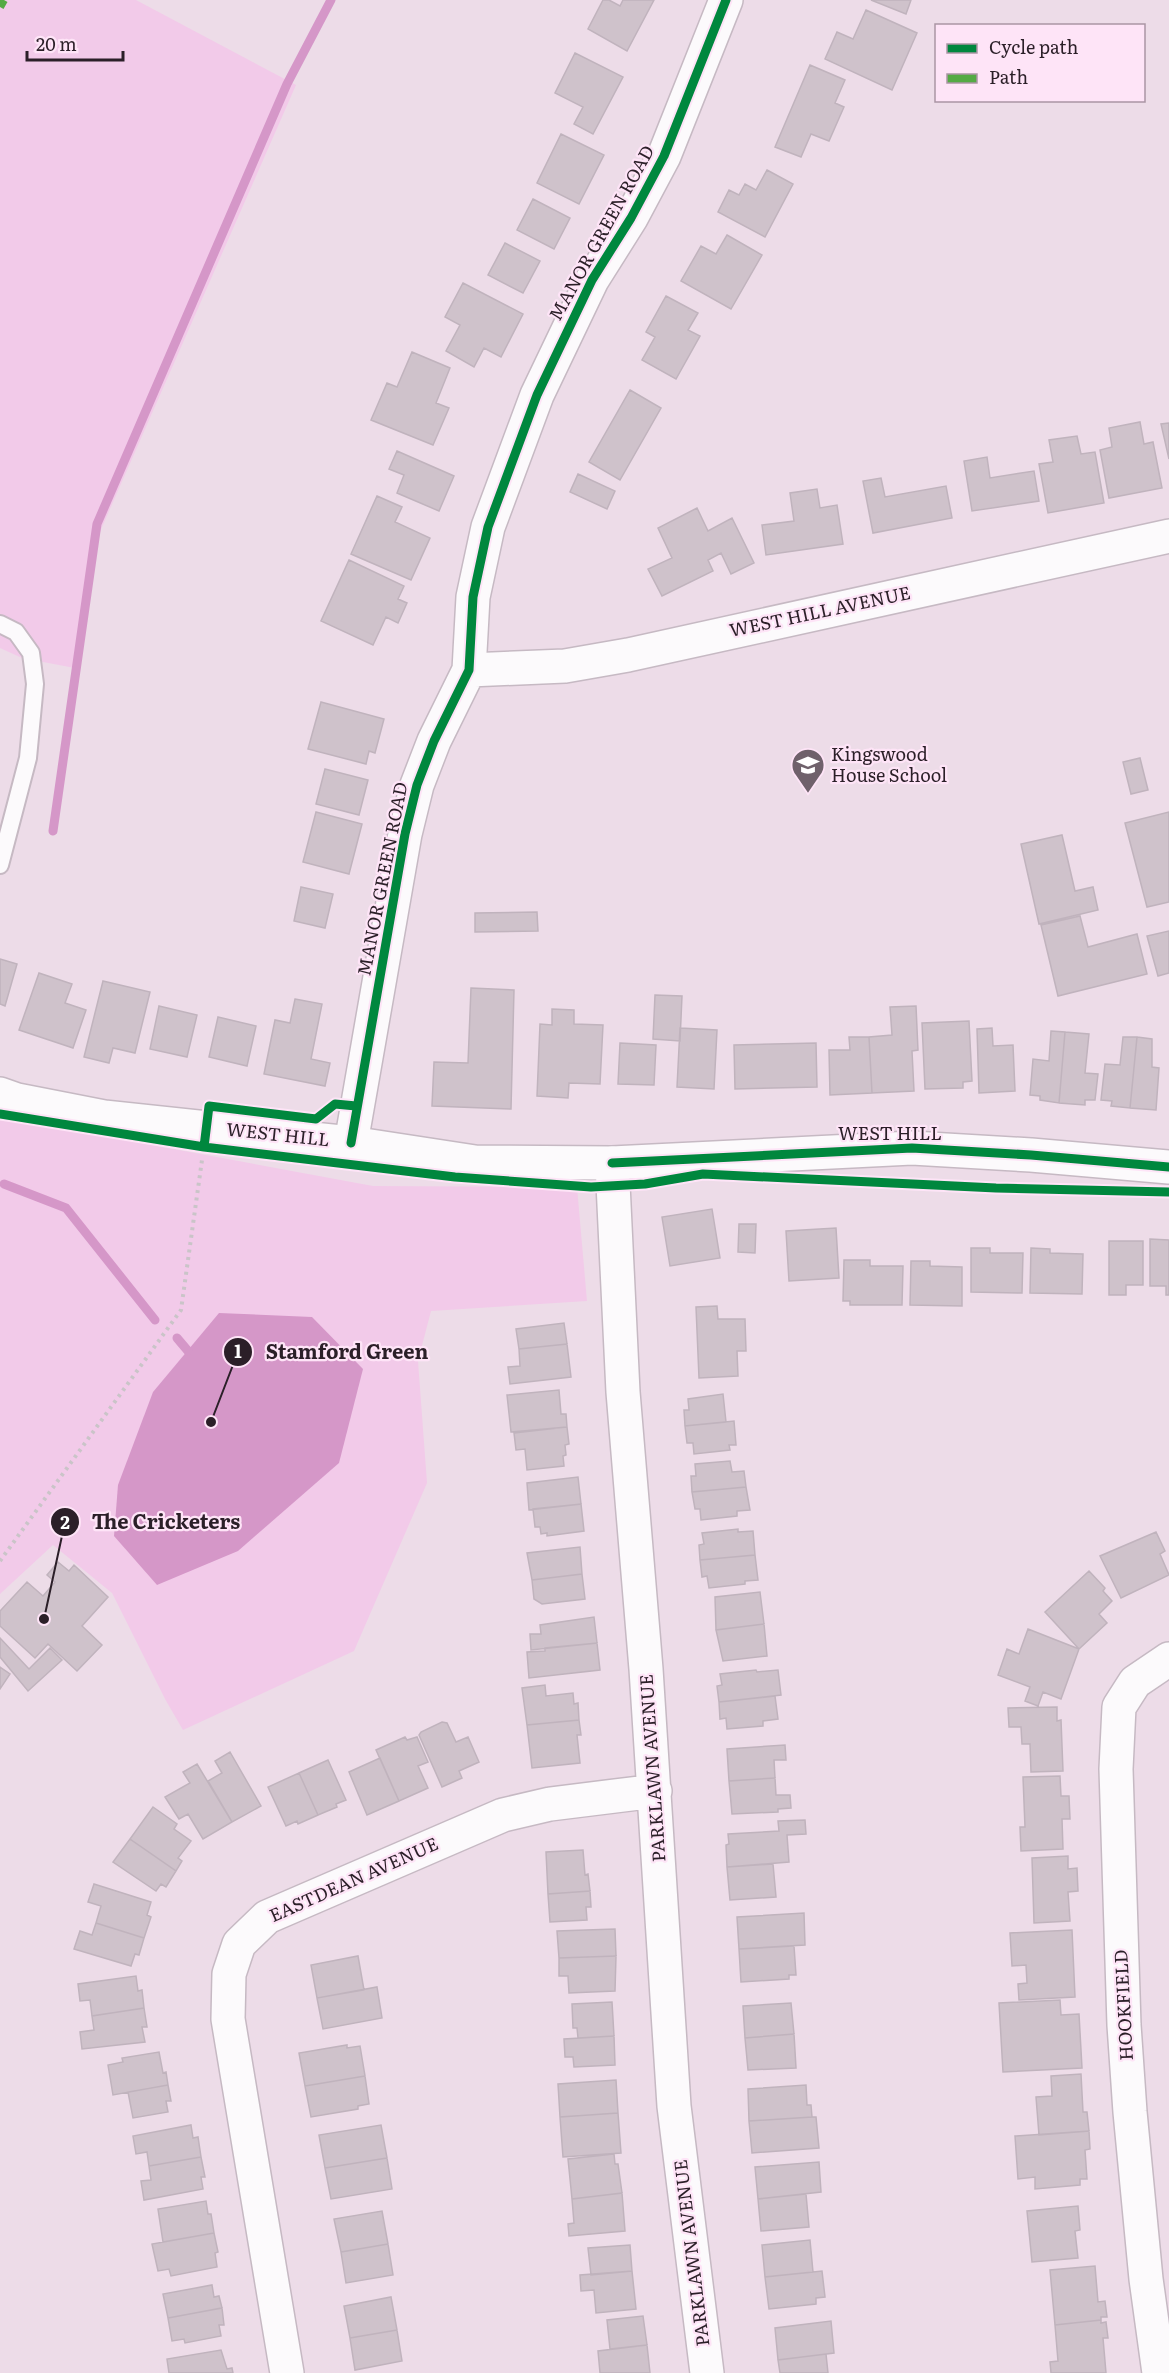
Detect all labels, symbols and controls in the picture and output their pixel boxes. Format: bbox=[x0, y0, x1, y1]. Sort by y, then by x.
scale bar bbox=[27, 24, 123, 62]
legend bbox=[935, 24, 1145, 102]
text: 20 m bbox=[36, 30, 77, 57]
text: Cycle path bbox=[989, 33, 1078, 60]
text: Path bbox=[989, 63, 1028, 90]
street label: MANOR GREEN ROAD bbox=[541, 140, 660, 325]
street label: WEST HILL AVENUE bbox=[727, 578, 913, 643]
place label: Kingswood House School bbox=[831, 740, 947, 788]
school or university icon: Kingswood House School bbox=[790, 747, 826, 794]
street label: MANOR GREEN ROAD bbox=[350, 780, 414, 978]
street label: WEST HILL bbox=[225, 1115, 331, 1152]
street label: WEST HILL bbox=[838, 1119, 942, 1146]
callout: Stamford Green bbox=[223, 1333, 440, 1371]
text: Stamford Green bbox=[266, 1335, 428, 1365]
text: 1 bbox=[234, 1337, 242, 1364]
callout: The Cricketers bbox=[50, 1503, 252, 1541]
text: The Cricketers bbox=[92, 1505, 240, 1535]
text: 2 bbox=[60, 1508, 70, 1535]
street label: PARKLAWN AVENUE bbox=[631, 1673, 672, 1863]
street label: EASTDEAN AVENUE bbox=[265, 1829, 442, 1928]
street label: HOOKFIELD bbox=[1106, 1949, 1139, 2061]
street label: PARKLAWN AVENUE bbox=[666, 2158, 715, 2348]

